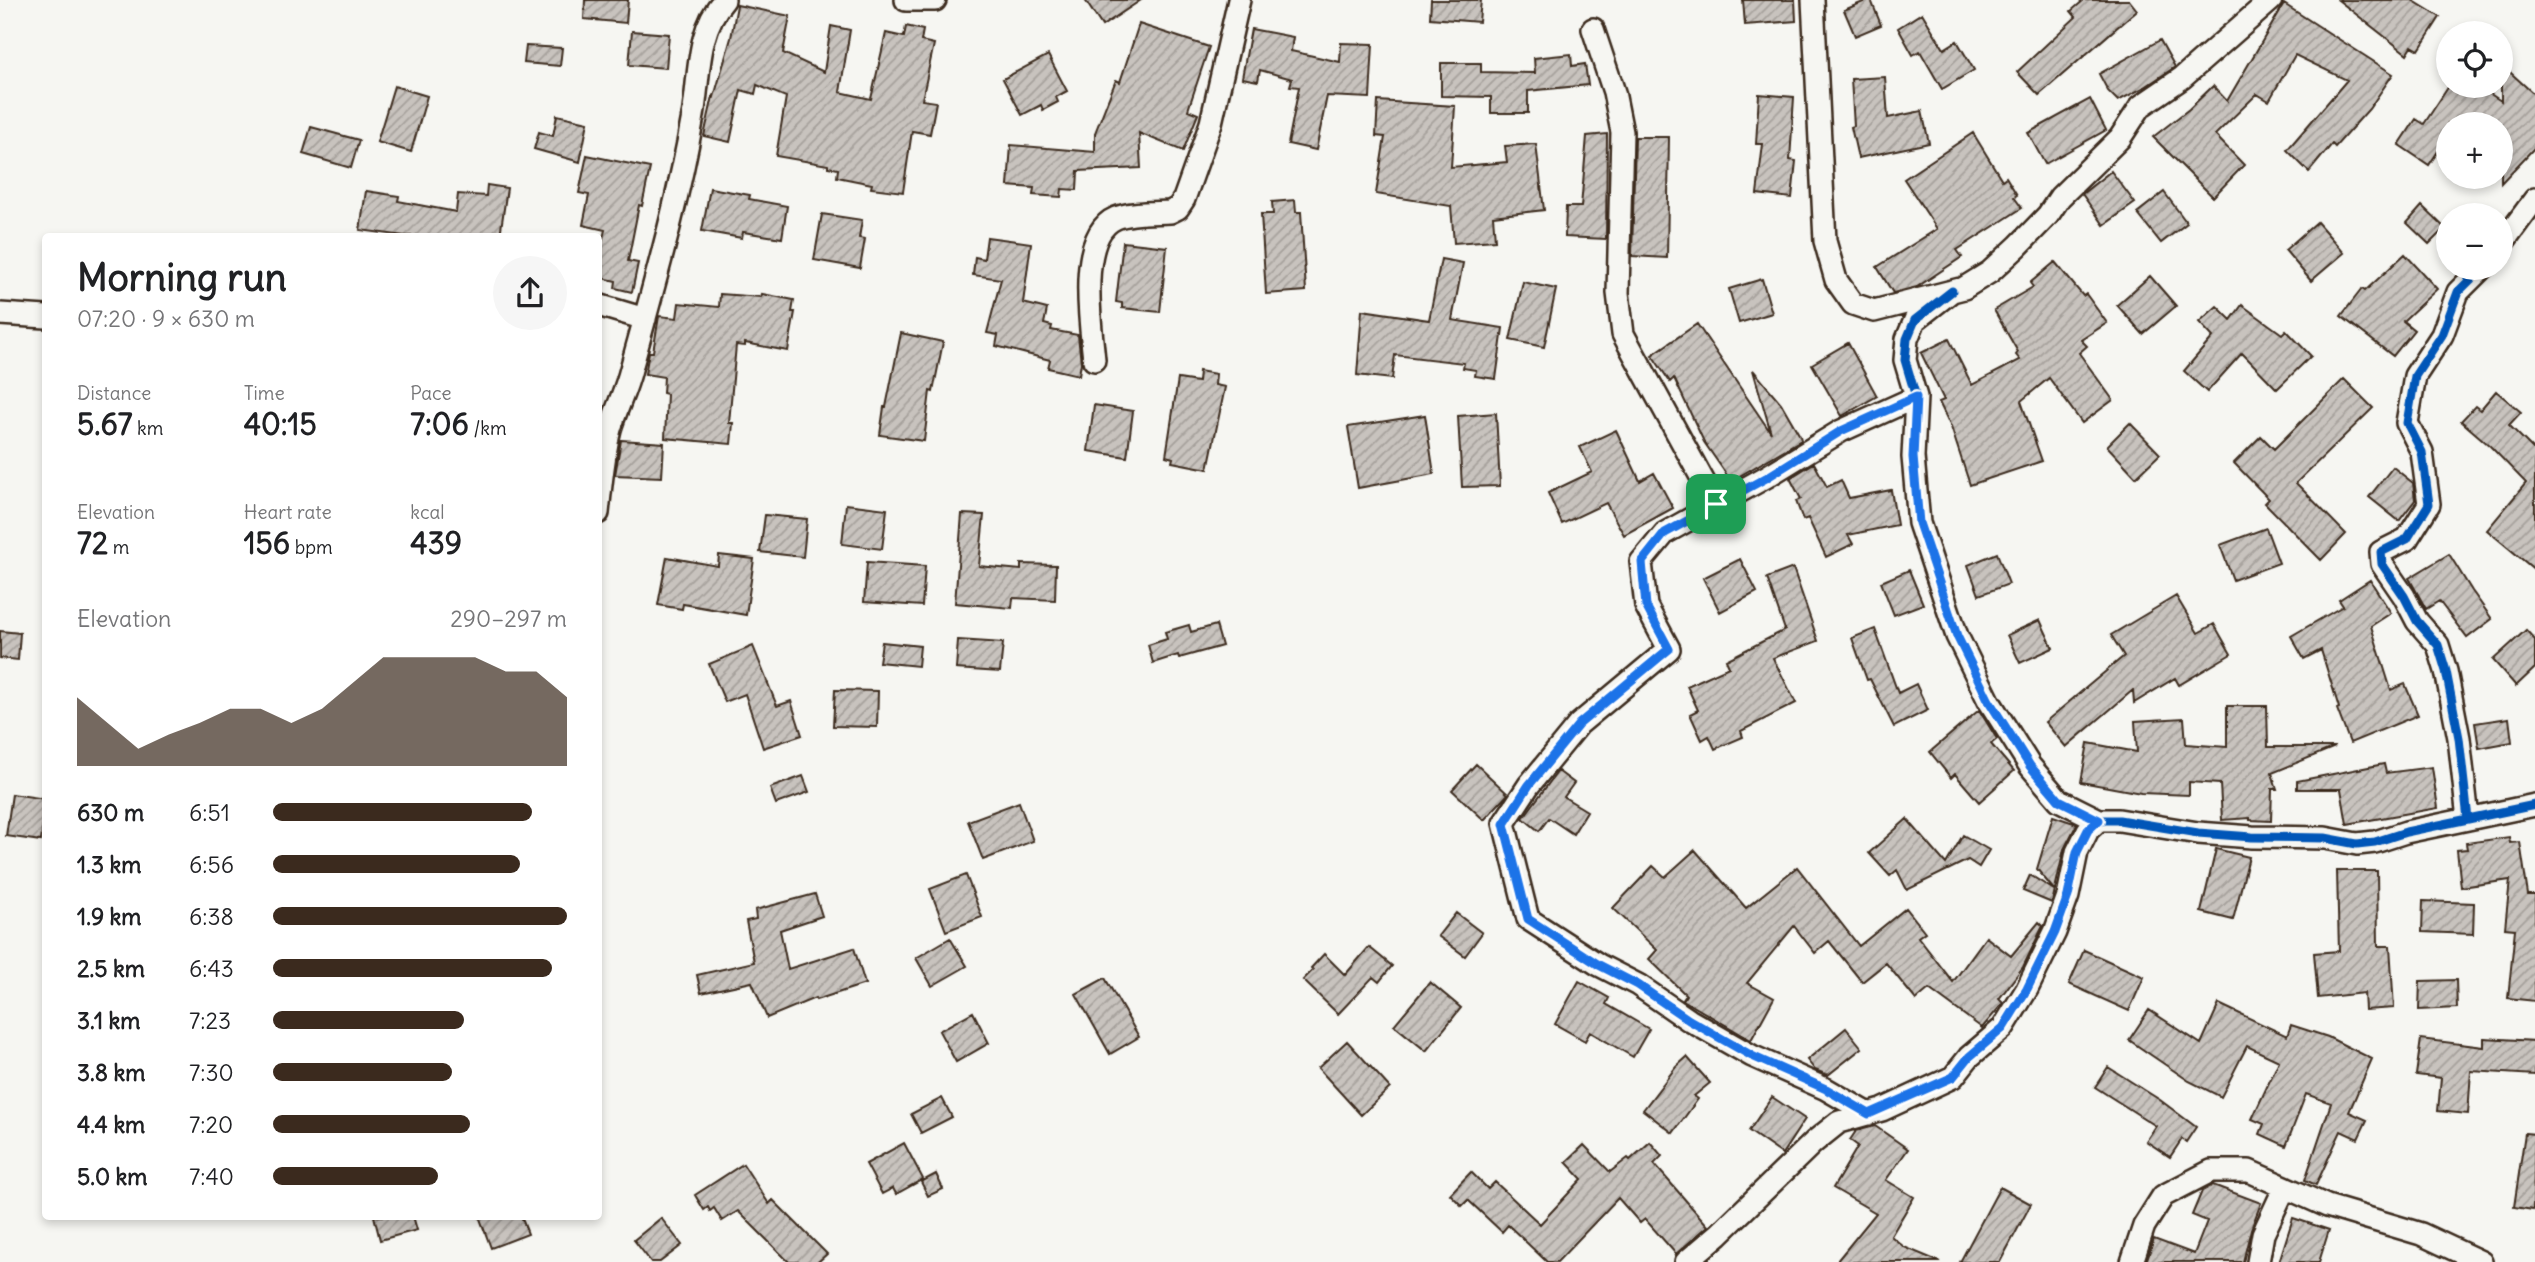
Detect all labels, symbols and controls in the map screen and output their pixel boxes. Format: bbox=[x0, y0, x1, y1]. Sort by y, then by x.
map controls bbox=[2436, 21, 2513, 280]
button: locate bbox=[2436, 21, 2513, 98]
button: + bbox=[2436, 112, 2513, 189]
button: − bbox=[2436, 203, 2513, 280]
text: Morning run bbox=[77, 254, 287, 301]
button: share bbox=[493, 256, 567, 330]
text: 07:20 · 9 × 630 m bbox=[77, 304, 255, 333]
text: Distance bbox=[77, 381, 151, 405]
text: Time bbox=[244, 381, 285, 405]
text: Pace bbox=[410, 381, 452, 405]
text: 5.67 bbox=[77, 405, 132, 443]
text: 40:15 bbox=[244, 405, 317, 443]
text: 7:06 bbox=[410, 405, 469, 443]
text: km bbox=[132, 416, 163, 440]
text: /km bbox=[469, 416, 507, 440]
pin bbox=[1686, 474, 1746, 534]
icon: arrive bbox=[1697, 485, 1735, 523]
text: Elevation bbox=[77, 500, 155, 524]
text: Heart rate bbox=[244, 500, 332, 524]
text: kcal bbox=[410, 500, 445, 524]
text: 72 bbox=[77, 524, 108, 562]
text: 156 bbox=[244, 524, 290, 562]
text: 439 bbox=[410, 524, 462, 562]
text: m bbox=[108, 535, 129, 559]
text: bpm bbox=[290, 535, 333, 559]
text: Elevation bbox=[77, 604, 171, 633]
text: 290–297 m bbox=[450, 604, 567, 633]
text: 630 m bbox=[77, 798, 144, 827]
text: 6:51 bbox=[189, 798, 230, 827]
text: 1.3 km bbox=[77, 850, 141, 879]
text: 6:56 bbox=[189, 850, 234, 879]
text: 1.9 km bbox=[77, 902, 142, 931]
text: 6:38 bbox=[189, 902, 234, 931]
text: 2.5 km bbox=[77, 954, 145, 983]
text: 6:43 bbox=[189, 954, 234, 983]
text: 3.1 km bbox=[77, 1006, 140, 1035]
text: 7:23 bbox=[189, 1006, 231, 1035]
text: 3.8 km bbox=[77, 1058, 145, 1087]
text: 7:30 bbox=[189, 1058, 234, 1087]
text: 4.4 km bbox=[77, 1110, 145, 1139]
text: 7:20 bbox=[189, 1110, 233, 1139]
text: 5.0 km bbox=[77, 1162, 148, 1191]
text: 7:40 bbox=[189, 1162, 234, 1191]

